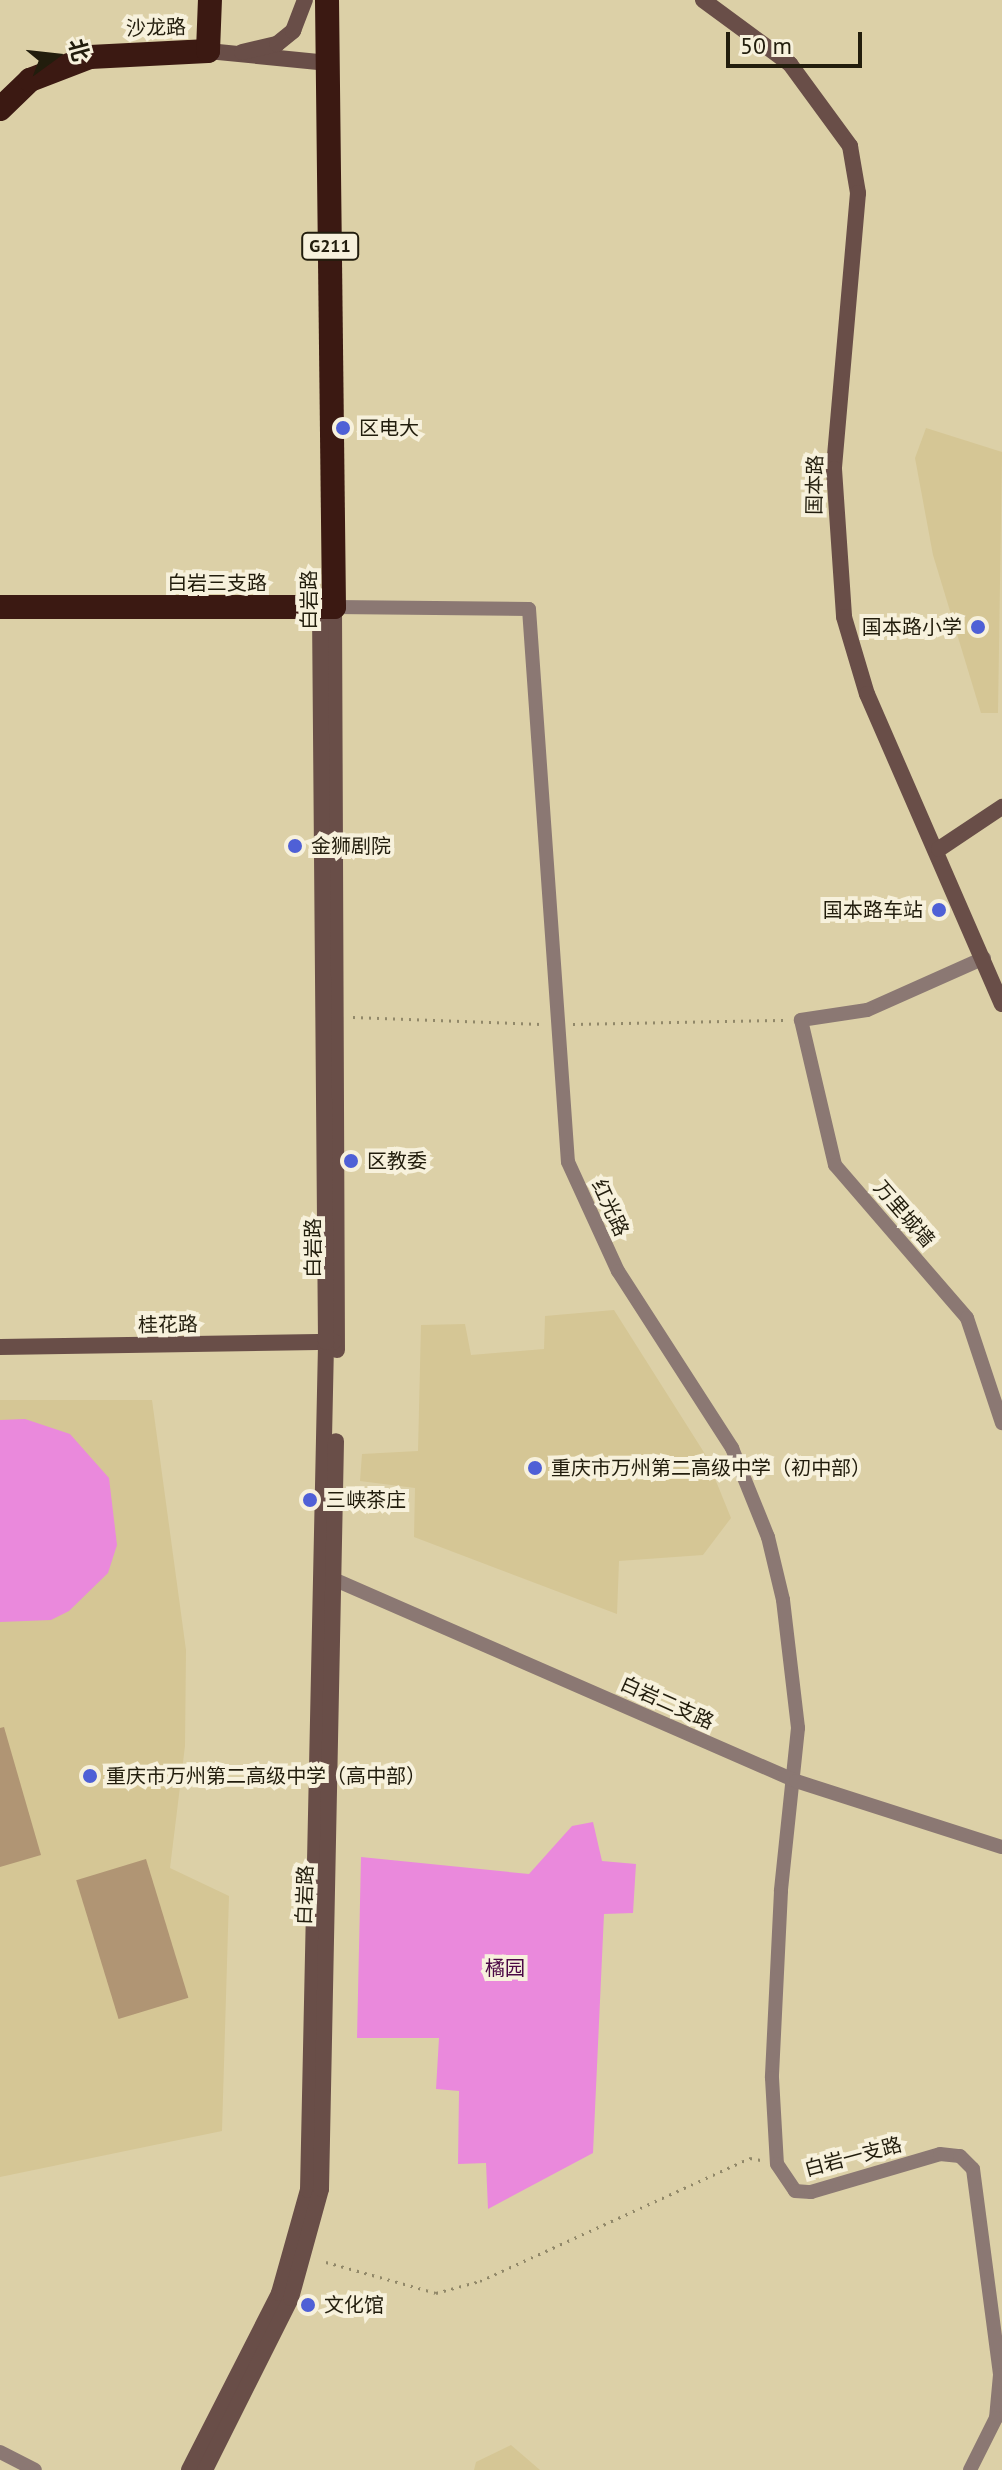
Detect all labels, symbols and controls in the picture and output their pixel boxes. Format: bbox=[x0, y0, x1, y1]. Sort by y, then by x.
street label: 沙龙路 bbox=[126, 15, 186, 41]
north arrow bbox=[16, 16, 96, 96]
scale bar bbox=[730, 16, 866, 66]
text: 50 m bbox=[740, 30, 792, 61]
text: 北 bbox=[63, 36, 96, 64]
road number: G211 bbox=[300, 232, 360, 260]
place label: 区电大 bbox=[359, 416, 419, 440]
marker: 区电大 bbox=[334, 419, 352, 437]
street label: 国本路 bbox=[802, 455, 828, 515]
street label: 白岩路 bbox=[297, 570, 321, 630]
street label: 白岩三支路 bbox=[167, 571, 267, 595]
place label: 国本路小学 bbox=[862, 615, 962, 639]
marker: 国本路小学 bbox=[969, 618, 987, 636]
place label: 金狮剧院 bbox=[311, 834, 391, 858]
marker: 金狮剧院 bbox=[286, 837, 304, 855]
place label: 国本路车站 bbox=[823, 898, 923, 922]
marker: 国本路车站 bbox=[930, 901, 948, 919]
place label: 区教委 bbox=[367, 1149, 427, 1173]
marker: 区教委 bbox=[342, 1152, 360, 1170]
street label: 红光路 bbox=[586, 1176, 634, 1240]
street label: 万里城墙 bbox=[869, 1176, 939, 1252]
street label: 白岩路 bbox=[301, 1218, 325, 1278]
street label: 桂花路 bbox=[138, 1312, 198, 1338]
place label: 重庆市万州第二高级中学（初中部） bbox=[551, 1456, 871, 1480]
marker: 重庆市万州第二高级中学（初中部） bbox=[526, 1459, 544, 1477]
place label: 三峡茶庄 bbox=[326, 1488, 406, 1512]
marker: 三峡茶庄 bbox=[301, 1491, 319, 1509]
street label: 白岩二支路 bbox=[616, 1672, 718, 1734]
place label: 重庆市万州第二高级中学（高中部） bbox=[106, 1764, 426, 1788]
marker: 重庆市万州第二高级中学（高中部） bbox=[81, 1767, 99, 1785]
street label: 白岩路 bbox=[292, 1865, 318, 1925]
park label: 橘园 bbox=[485, 1956, 525, 1980]
street label: 白岩一支路 bbox=[802, 2132, 904, 2182]
place label: 文化馆 bbox=[324, 2293, 384, 2317]
marker: 文化馆 bbox=[299, 2296, 317, 2314]

